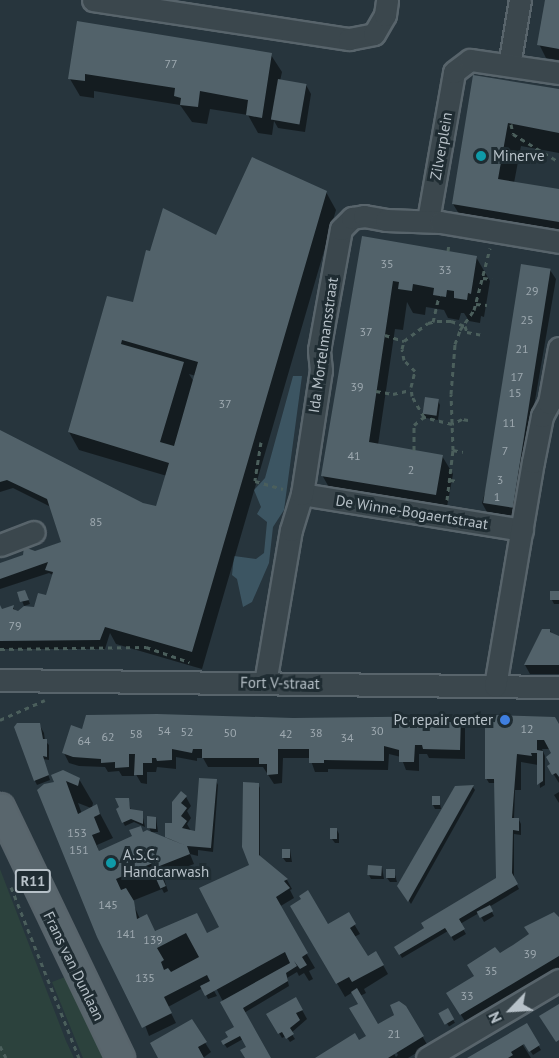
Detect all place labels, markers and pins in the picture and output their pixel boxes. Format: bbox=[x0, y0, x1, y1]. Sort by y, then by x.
place label: Minerve bbox=[493, 147, 544, 165]
marker: Minerve bbox=[474, 149, 488, 163]
place label: Pc repair center bbox=[393, 711, 493, 729]
marker: Pc repair center bbox=[498, 713, 512, 727]
place label: A.S.C. Handcarwash bbox=[123, 845, 209, 880]
marker: A.S.C. Handcarwash bbox=[104, 856, 118, 870]

